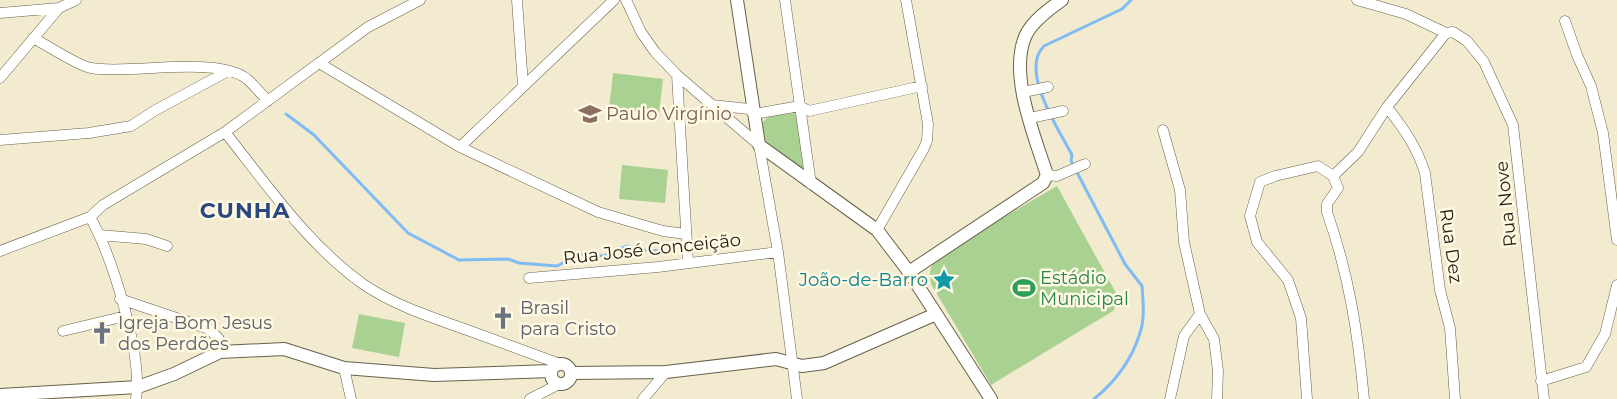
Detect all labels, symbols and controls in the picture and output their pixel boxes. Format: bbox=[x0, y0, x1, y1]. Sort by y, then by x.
school or university icon: Paulo Virgínio bbox=[577, 101, 603, 127]
place label: Paulo Virgínio bbox=[606, 103, 732, 125]
street label: Rua Nove bbox=[1491, 160, 1521, 248]
district label: CUNHA bbox=[200, 197, 290, 224]
street label: Rua Dez bbox=[1435, 207, 1467, 285]
street label: Rua José Conceição bbox=[562, 229, 742, 269]
place icon: João-de-Barro bbox=[931, 267, 957, 293]
place label: Estádio Municipal bbox=[1040, 267, 1129, 310]
place label: João-de-Barro bbox=[798, 269, 928, 291]
sports icon: Estádio Municipal bbox=[1011, 275, 1037, 301]
place label: Brasil para Cristo bbox=[520, 297, 616, 340]
church icon: Brasil para Cristo bbox=[490, 305, 516, 331]
place label: Igreja Bom Jesus dos Perdões bbox=[118, 312, 272, 355]
church icon: Igreja Bom Jesus dos Perdões bbox=[89, 320, 115, 346]

